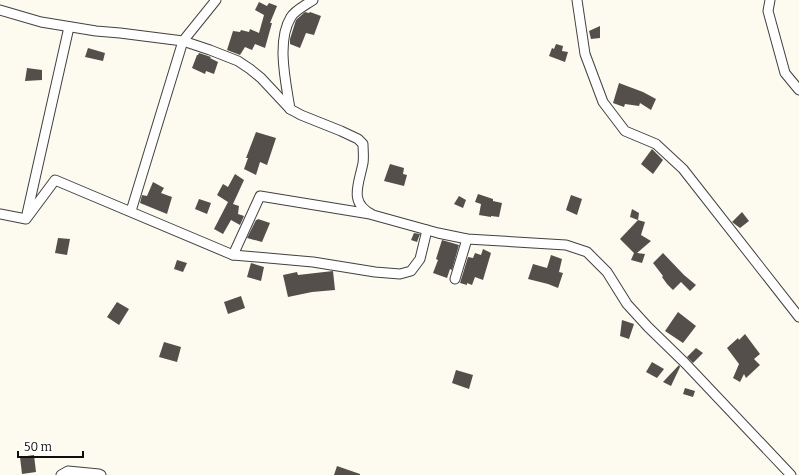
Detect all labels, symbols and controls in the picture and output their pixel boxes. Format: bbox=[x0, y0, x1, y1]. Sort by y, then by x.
scale bar bbox=[18, 433, 83, 459]
text: 50 m bbox=[24, 440, 53, 454]

